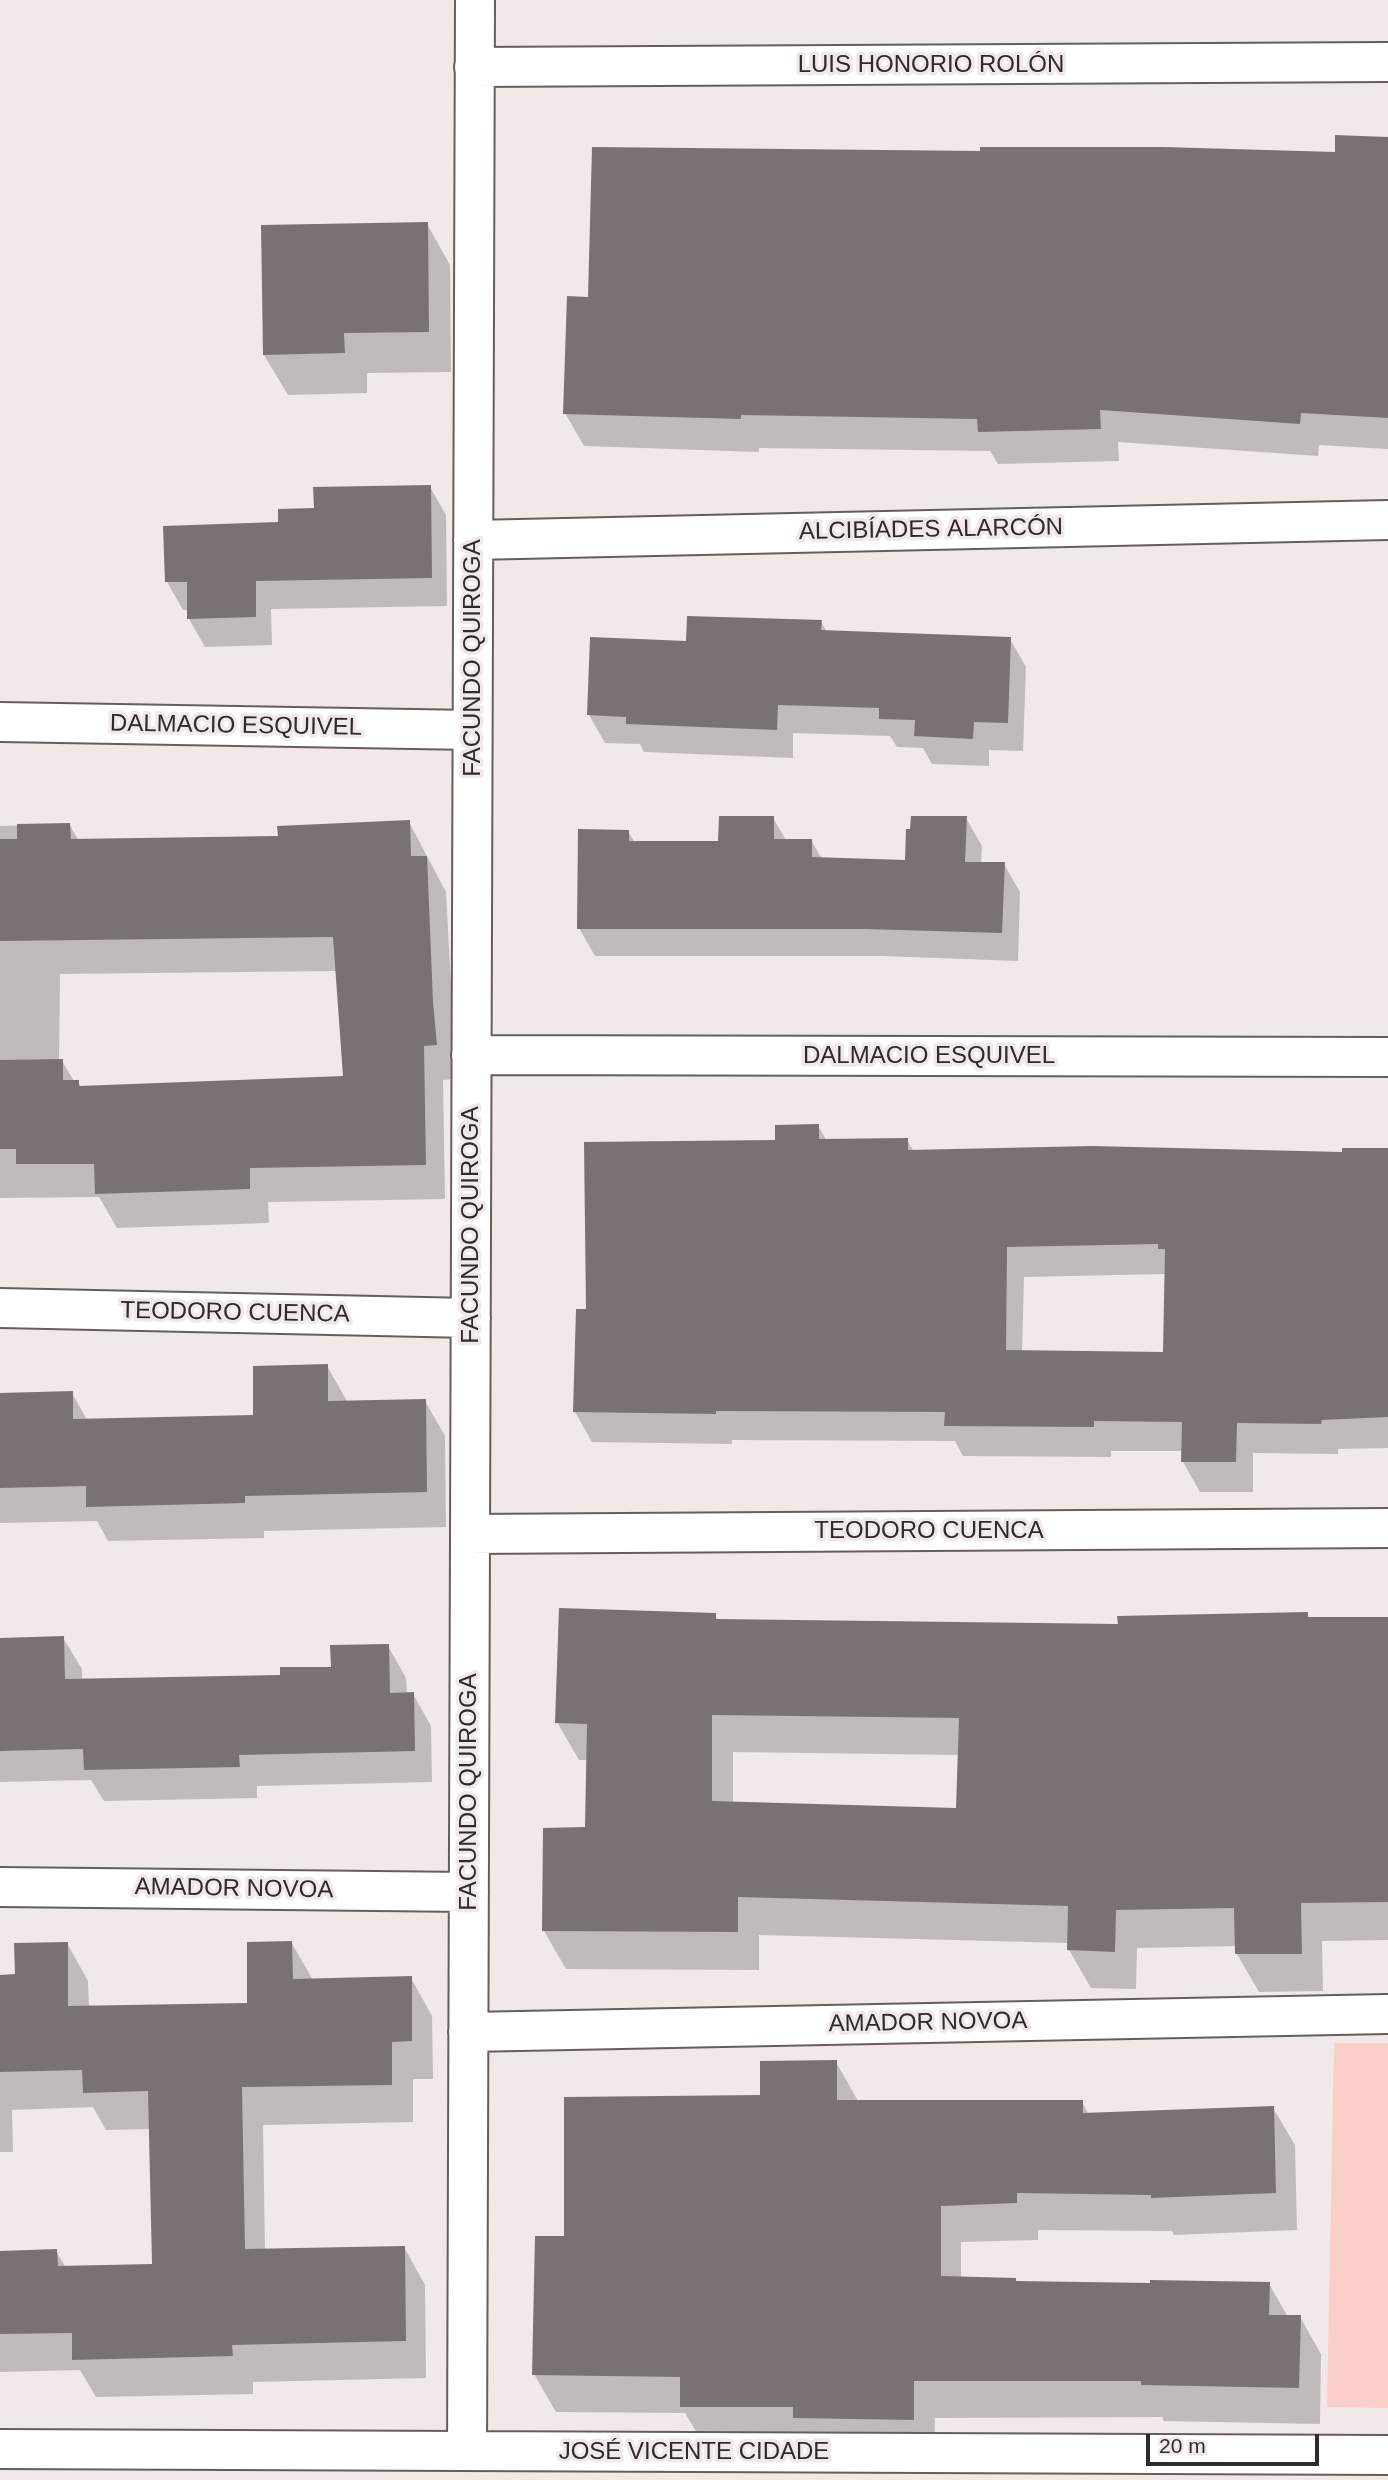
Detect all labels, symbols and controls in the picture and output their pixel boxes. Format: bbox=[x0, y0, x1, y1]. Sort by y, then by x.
street label: LUIS HONORIO ROLÓN bbox=[798, 51, 1064, 79]
street label: ALCIBÍADES ALARCÓN bbox=[799, 513, 1063, 547]
street label: FACUNDO QUIROGA bbox=[459, 539, 487, 777]
street label: DALMACIO ESQUIVEL bbox=[110, 709, 362, 743]
street label: DALMACIO ESQUIVEL bbox=[803, 1042, 1055, 1070]
street label: FACUNDO QUIROGA bbox=[457, 1106, 485, 1344]
street label: TEODORO CUENCA bbox=[120, 1297, 350, 1329]
street label: TEODORO CUENCA bbox=[814, 1517, 1044, 1545]
street label: FACUNDO QUIROGA bbox=[455, 1673, 483, 1911]
street label: AMADOR NOVOA bbox=[134, 1873, 334, 1905]
street label: AMADOR NOVOA bbox=[828, 2007, 1028, 2039]
scale bar bbox=[1150, 2420, 1323, 2464]
text: 20 m bbox=[1159, 2434, 1206, 2457]
street label: JOSÉ VICENTE CIDADE bbox=[559, 2438, 829, 2466]

